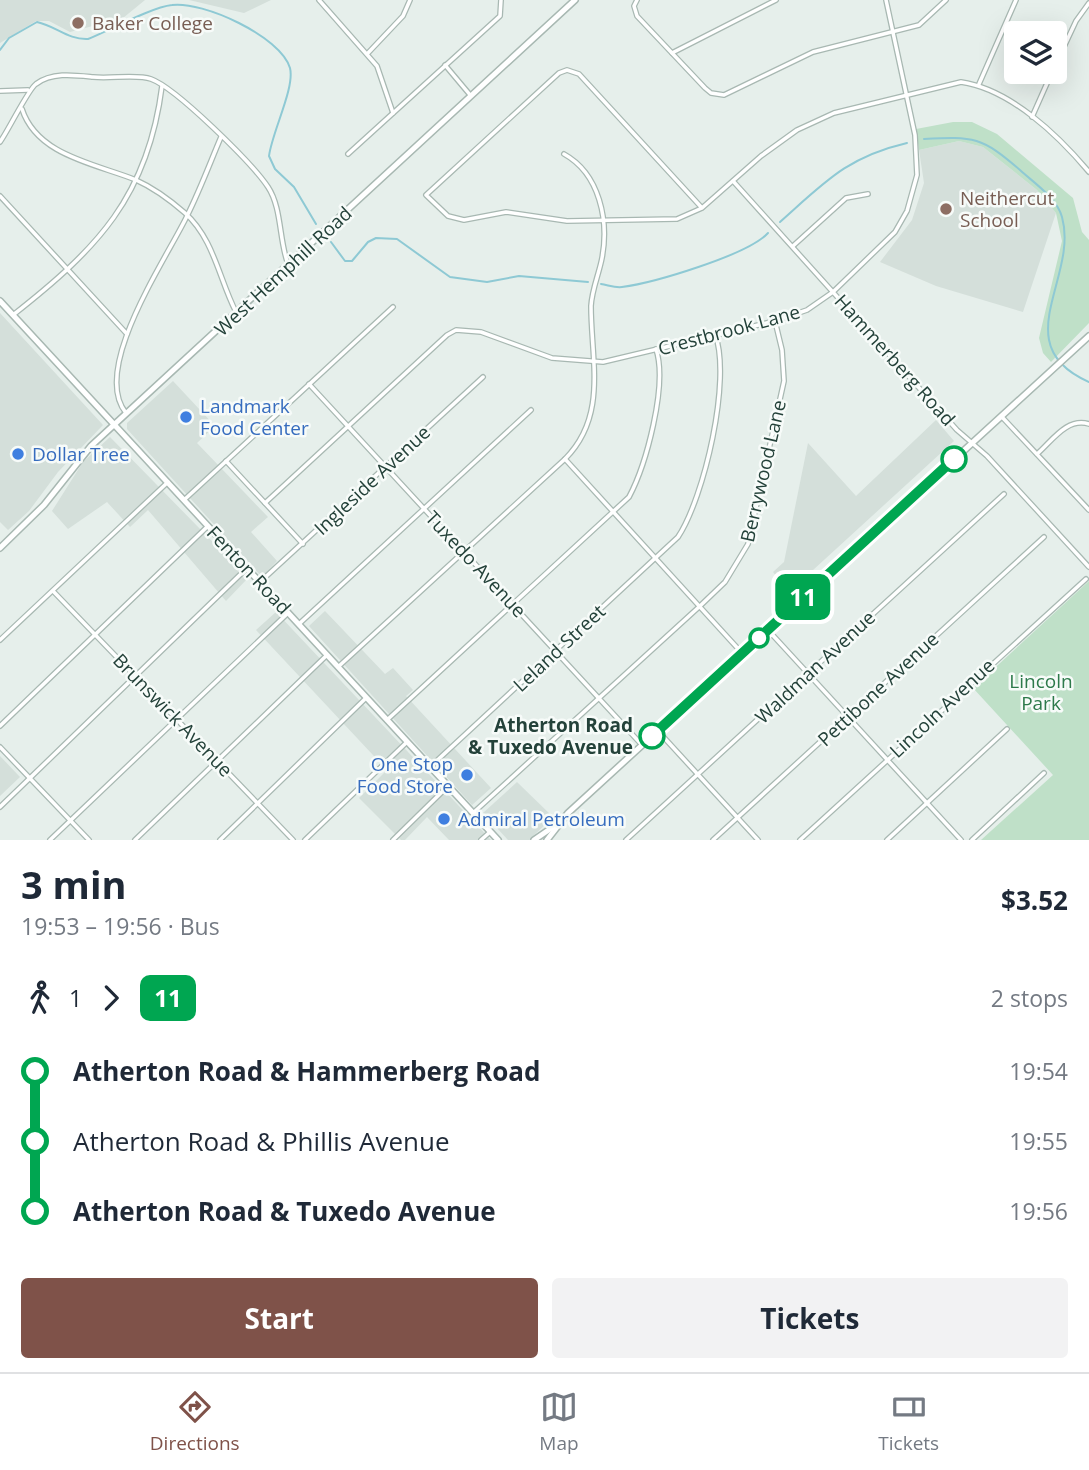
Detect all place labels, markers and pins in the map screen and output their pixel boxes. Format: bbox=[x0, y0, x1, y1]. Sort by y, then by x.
place label: Baker College bbox=[92, 10, 213, 36]
marker: Baker College bbox=[70, 15, 86, 31]
place label: Neithercut School bbox=[960, 185, 1054, 233]
marker: Neithercut School bbox=[938, 201, 954, 217]
place label: Landmark Food Center bbox=[200, 393, 309, 441]
marker: Landmark Food Center bbox=[178, 409, 194, 425]
place label: Dollar Tree bbox=[32, 441, 130, 467]
marker: Dollar Tree bbox=[10, 446, 26, 462]
unlabelled marker bbox=[941, 446, 967, 472]
unlabelled marker bbox=[749, 628, 769, 648]
place label: Atherton Road & Tuxedo Avenue bbox=[468, 712, 633, 760]
marker: Atherton Road & Tuxedo Avenue bbox=[639, 723, 665, 749]
place label: One Stop Food Store bbox=[357, 751, 453, 799]
marker: One Stop Food Store bbox=[459, 767, 475, 783]
place label: Admiral Petroleum bbox=[458, 806, 625, 832]
marker: Admiral Petroleum bbox=[436, 811, 452, 827]

